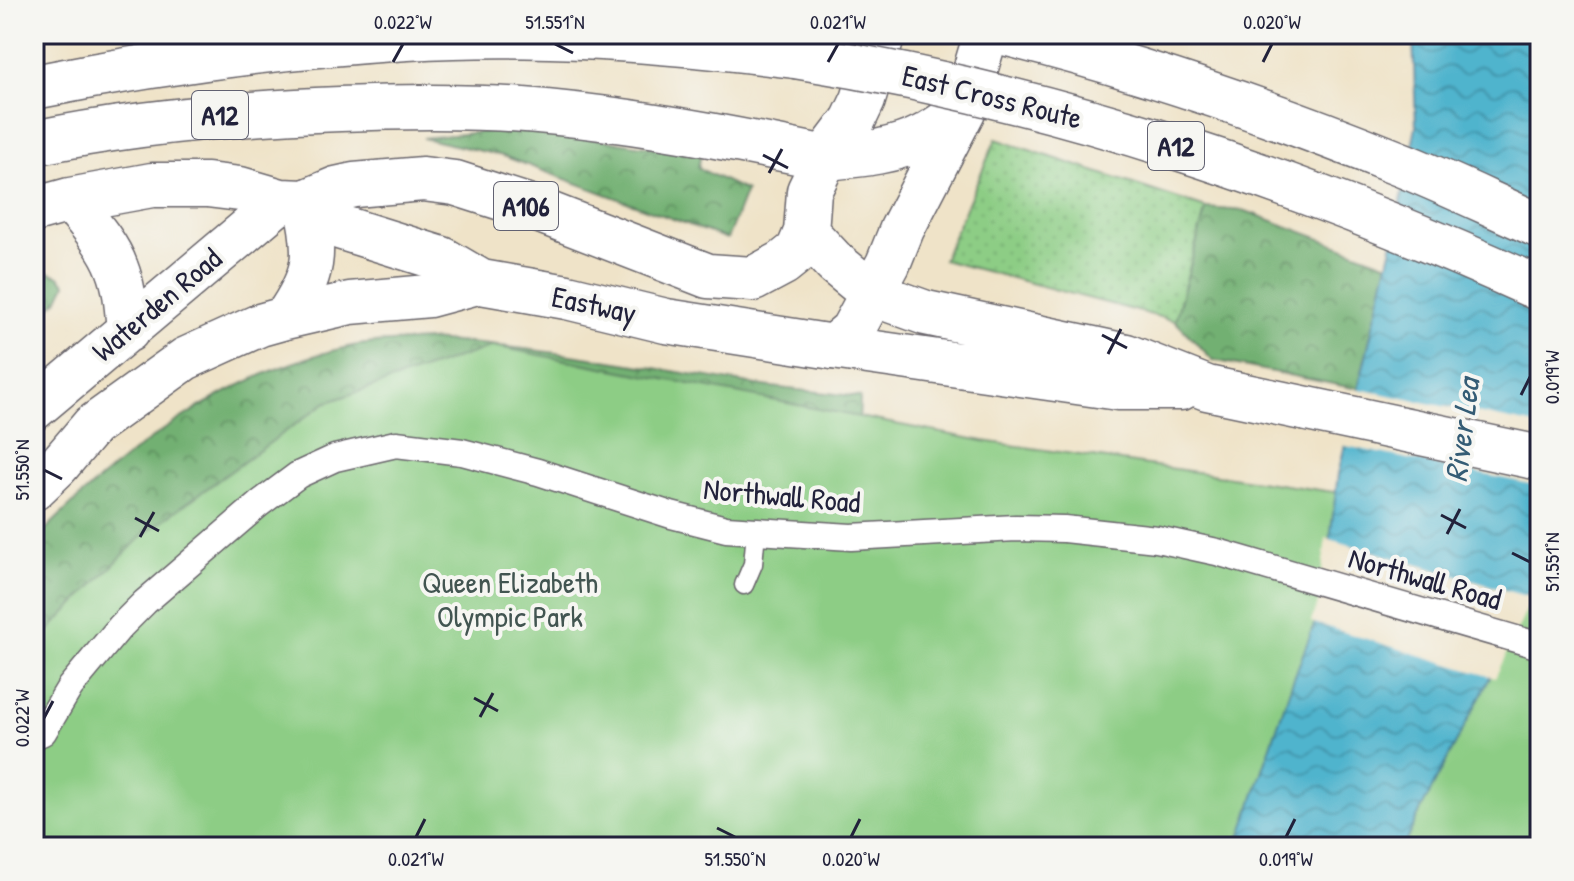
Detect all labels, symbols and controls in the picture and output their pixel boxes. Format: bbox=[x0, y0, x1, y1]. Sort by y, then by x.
text: 0.022°W bbox=[374, 8, 433, 35]
text: 51.551°N bbox=[525, 8, 585, 35]
text: 0.021°W bbox=[810, 8, 867, 35]
text: 0.020°W bbox=[1243, 8, 1301, 35]
street label: East Cross Route bbox=[898, 54, 1086, 138]
road number: A12 bbox=[192, 91, 248, 139]
road number: A12 bbox=[1148, 122, 1204, 170]
road number: A106 bbox=[494, 182, 558, 230]
street label: Waterden Road bbox=[83, 238, 230, 370]
street label: Eastway bbox=[548, 276, 640, 332]
text: 0.019°W bbox=[1538, 349, 1565, 404]
water label: River Lea bbox=[1434, 372, 1490, 484]
text: 51.550°N bbox=[8, 439, 35, 501]
street label: Northwall Road bbox=[702, 468, 862, 522]
text: 51.551°N bbox=[1538, 532, 1565, 592]
street label: Northwall Road bbox=[1344, 537, 1507, 619]
park label: Queen Elizabeth Olympic Park bbox=[422, 562, 598, 636]
text: 0.022°W bbox=[8, 688, 35, 747]
text: 0.021°W bbox=[388, 845, 445, 872]
text: 51.550°N bbox=[704, 845, 766, 872]
text: 0.020°W bbox=[822, 845, 880, 872]
text: 0.019°W bbox=[1259, 845, 1314, 872]

